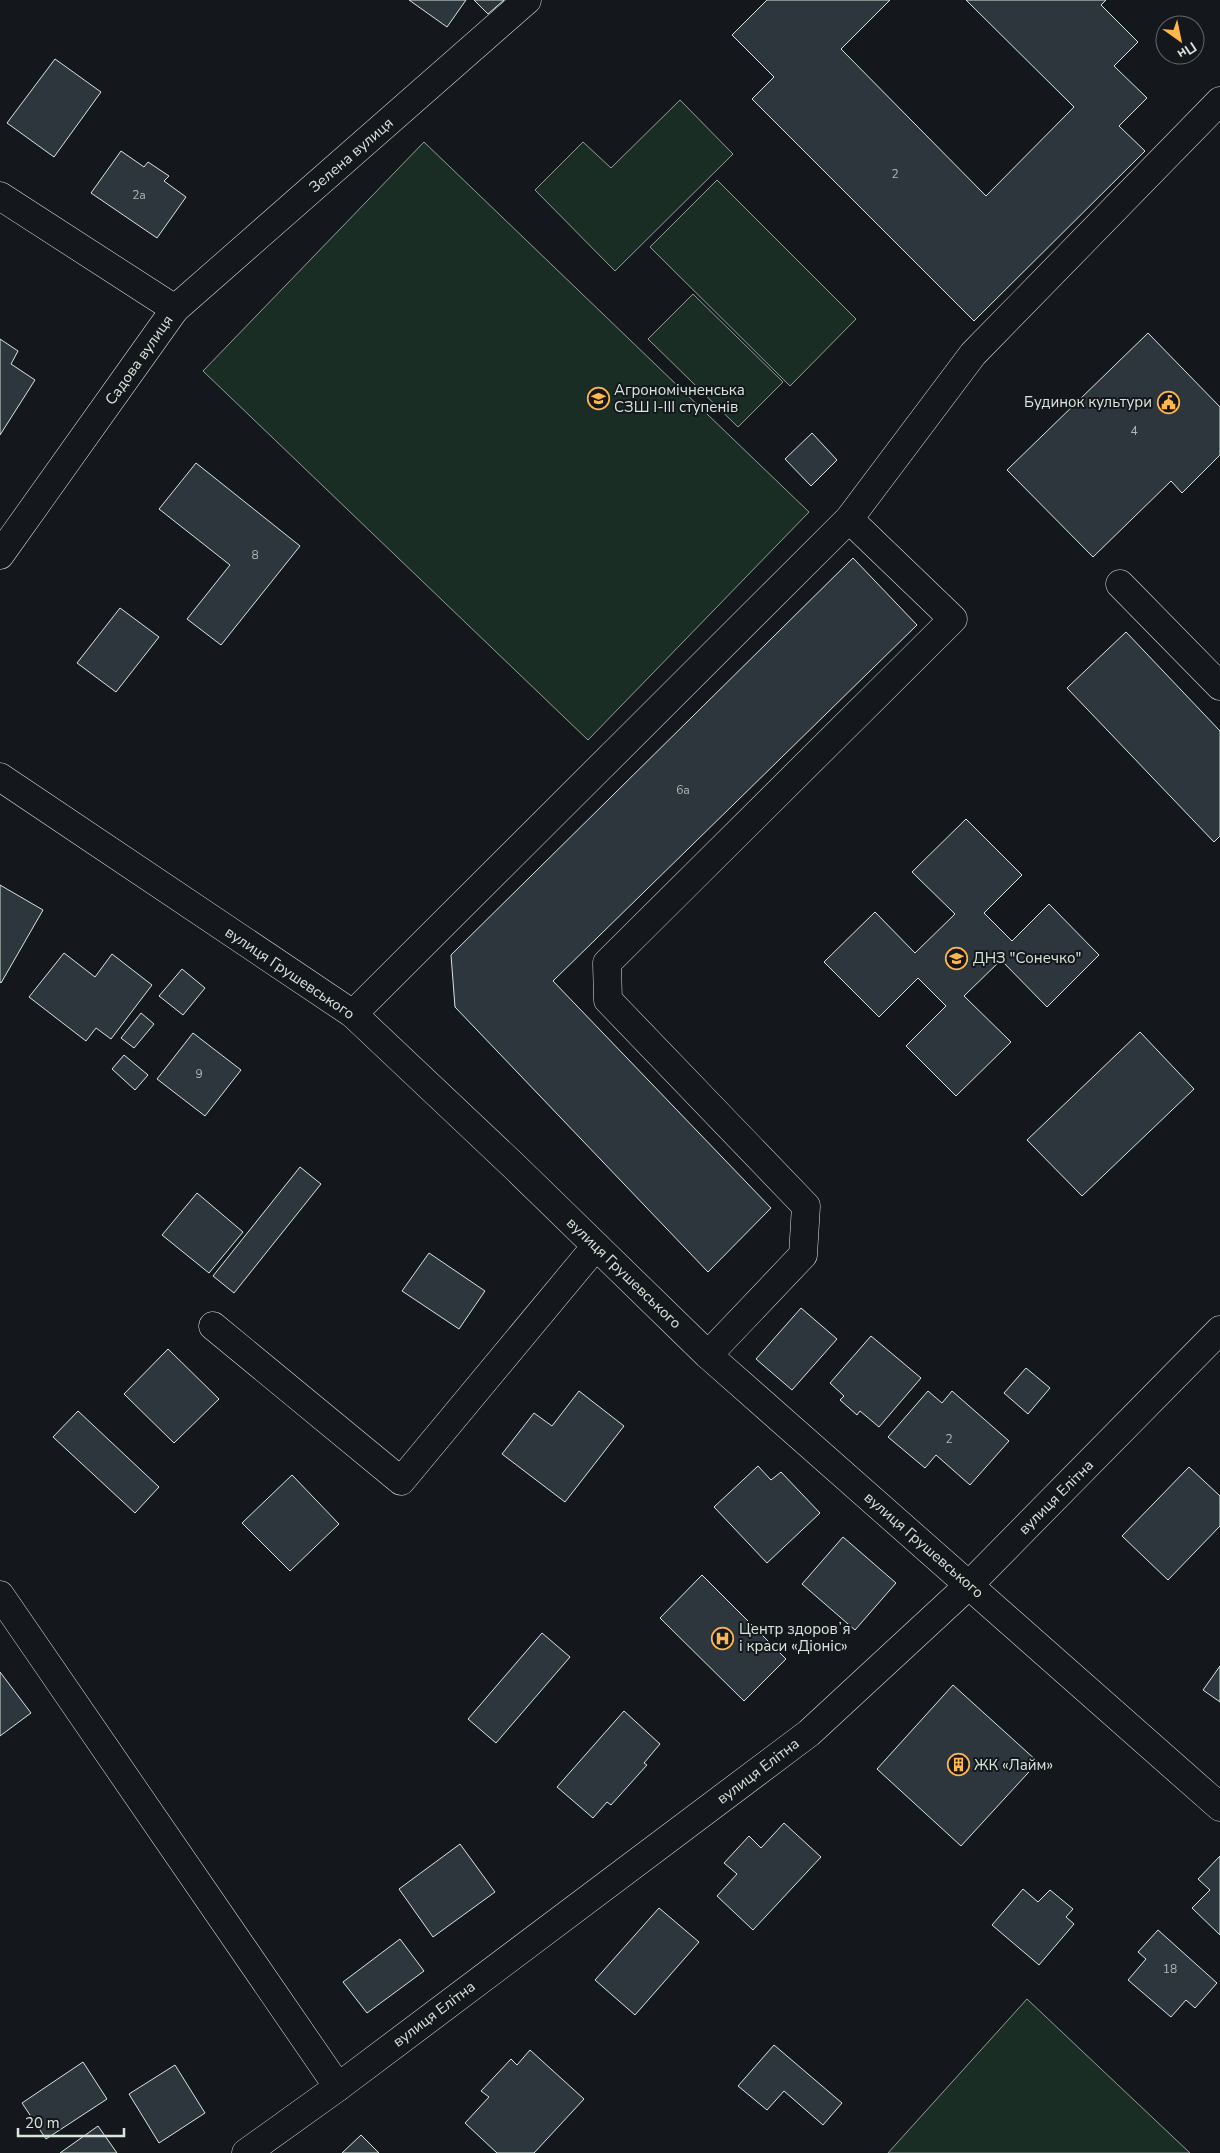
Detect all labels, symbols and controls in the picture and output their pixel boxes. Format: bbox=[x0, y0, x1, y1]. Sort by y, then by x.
north arrow bbox=[1155, 15, 1205, 65]
text: Пн bbox=[1174, 37, 1200, 64]
street label: Зелена вулиця bbox=[305, 113, 397, 197]
house number: 2 bbox=[891, 166, 899, 182]
house number: 2а bbox=[132, 187, 146, 203]
street label: Садова вулиця bbox=[101, 311, 177, 409]
place label: Агрономічненська СЗШ І-ІІІ ступенів bbox=[614, 380, 745, 417]
school or university icon: Агрономічненська СЗШ І-ІІІ ступенів bbox=[586, 387, 610, 411]
public building icon: Будинок культури bbox=[1156, 390, 1180, 414]
place label: Будинок культури bbox=[1024, 392, 1152, 412]
house number: 4 bbox=[1130, 423, 1138, 439]
house number: 8 bbox=[251, 547, 259, 563]
house number: 6а bbox=[676, 782, 690, 798]
street label: вулиця Грушевського bbox=[221, 922, 359, 1024]
school or university icon: ДНЗ "Сонечко" bbox=[945, 946, 969, 970]
place label: ДНЗ "Сонечко" bbox=[973, 948, 1081, 968]
house number: 9 bbox=[195, 1066, 203, 1082]
street label: вулиця Грушевського bbox=[562, 1213, 686, 1333]
house number: 2 bbox=[945, 1431, 953, 1447]
street label: вулиця Елітна bbox=[1014, 1455, 1098, 1539]
street label: вулиця Грушевського bbox=[860, 1487, 988, 1603]
place label: Центр здоровʼя і краси «Діоніс» bbox=[739, 1619, 851, 1656]
hospital icon: Центр здоровʼя і краси «Діоніс» bbox=[711, 1626, 735, 1650]
street label: вулиця Елітна bbox=[713, 1733, 803, 1809]
building icon: ЖК «Лайм» bbox=[946, 1753, 970, 1777]
place label: ЖК «Лайм» bbox=[974, 1755, 1053, 1775]
house number: 18 bbox=[1163, 1961, 1177, 1977]
street label: вулиця Елітна bbox=[389, 1976, 479, 2052]
scale bar bbox=[18, 2106, 124, 2138]
text: 20 m bbox=[25, 2113, 60, 2133]

